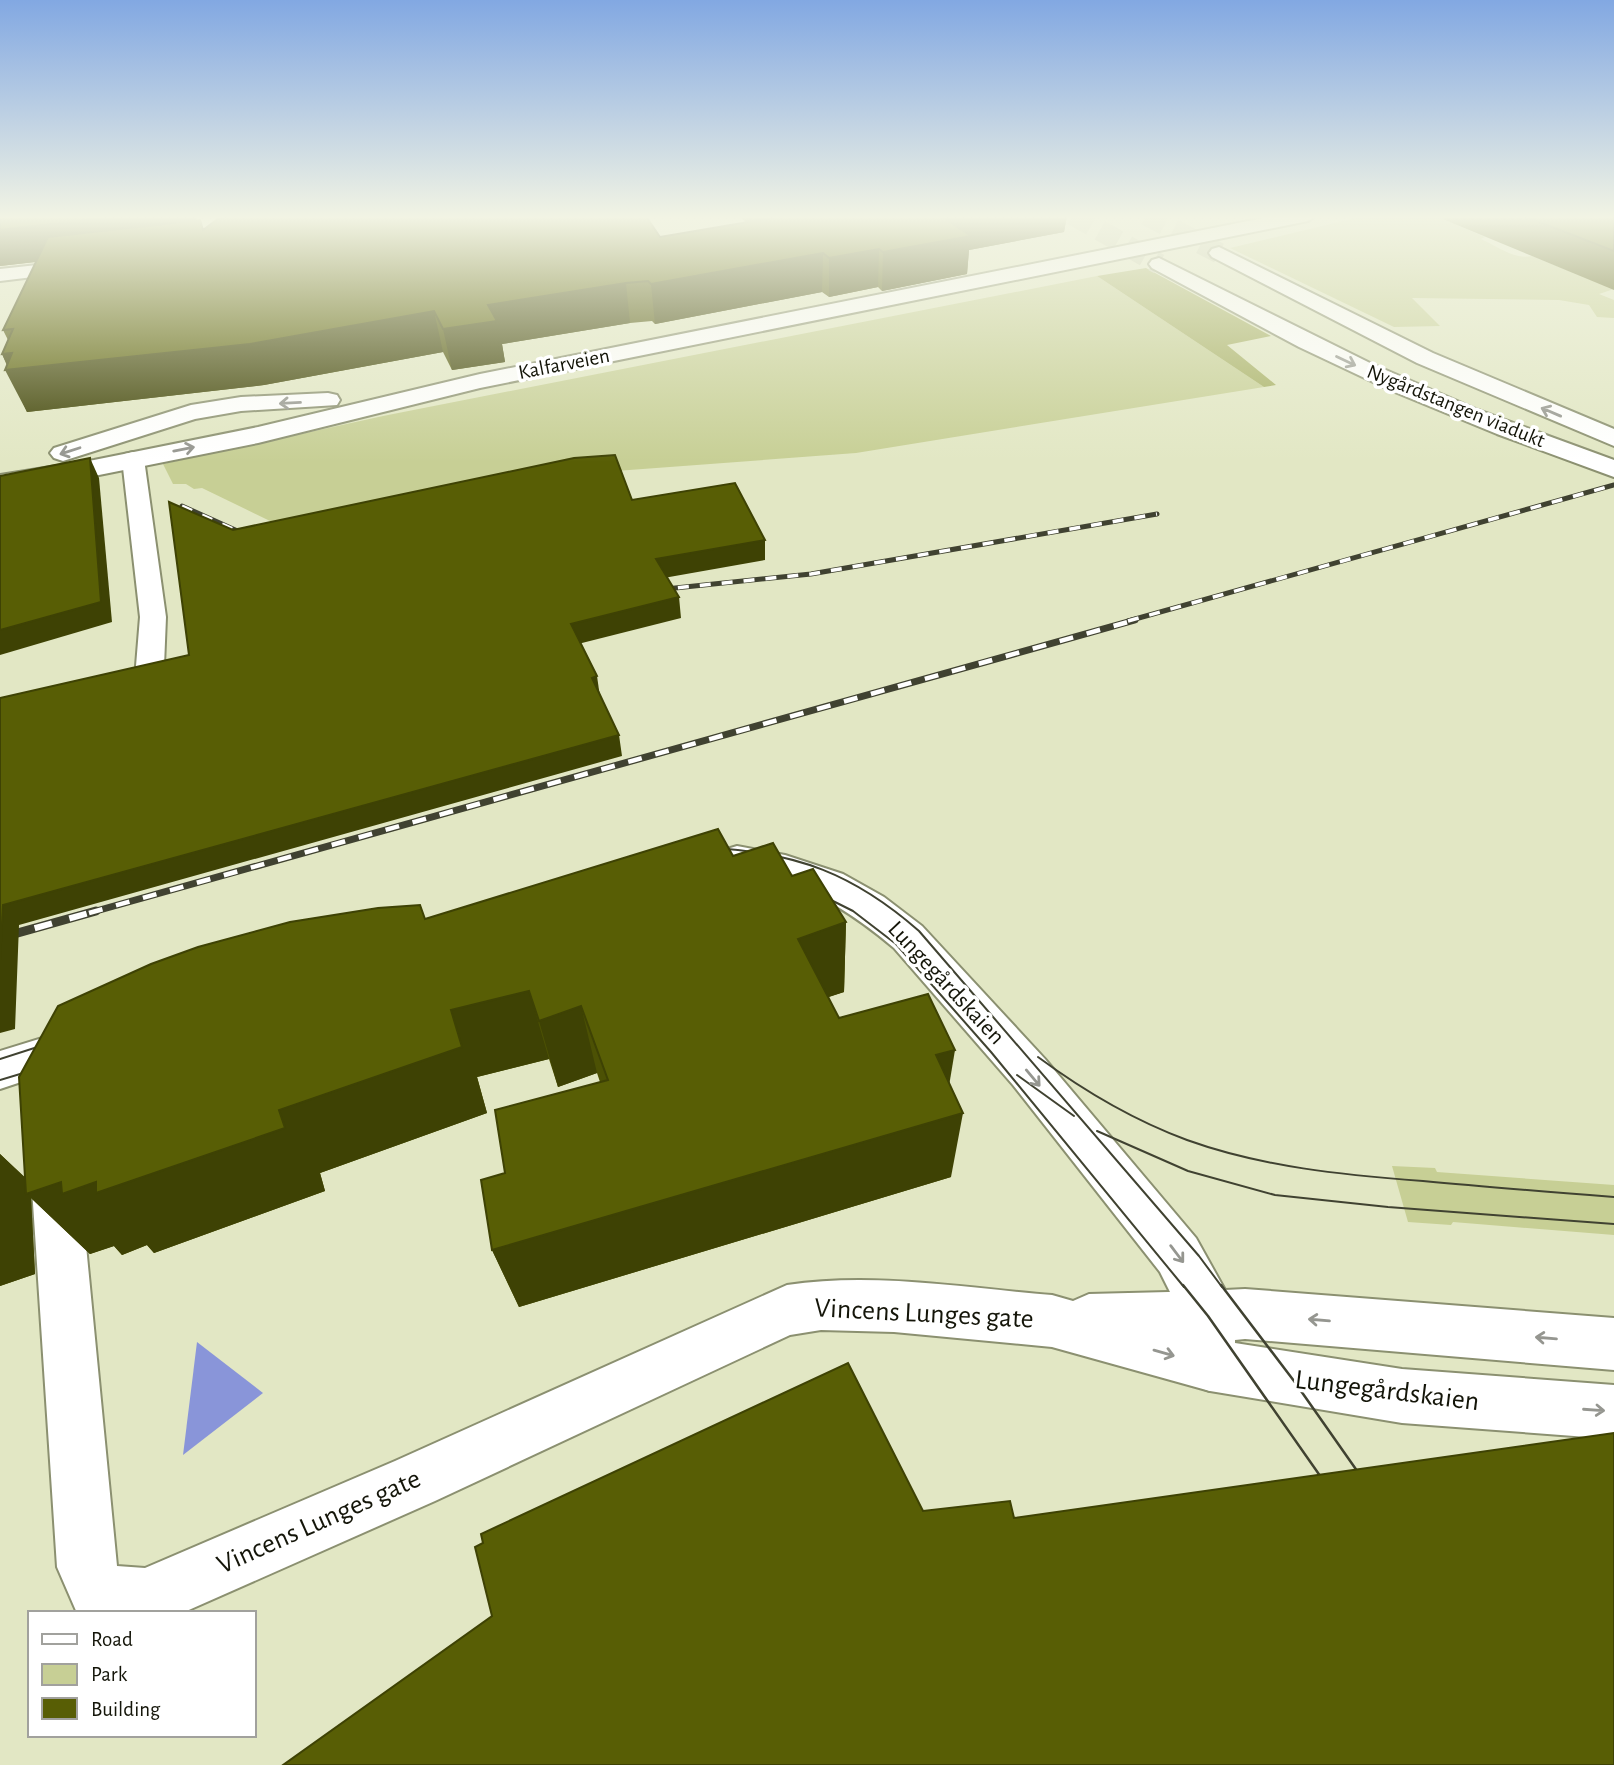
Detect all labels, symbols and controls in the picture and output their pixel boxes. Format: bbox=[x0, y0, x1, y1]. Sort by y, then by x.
street label: Kalfarveien bbox=[516, 345, 612, 383]
one-way arrow bbox=[1335, 355, 1356, 368]
street label: Nygårdstangen viadukt bbox=[1364, 361, 1548, 451]
one-way arrow bbox=[279, 396, 302, 409]
one-way arrow bbox=[1540, 405, 1562, 418]
one-way arrow bbox=[172, 441, 195, 455]
one-way arrow bbox=[59, 446, 81, 458]
street label: Lungegårdskaien bbox=[883, 917, 1009, 1049]
one-way arrow bbox=[1025, 1069, 1041, 1087]
one-way arrow bbox=[1170, 1244, 1184, 1263]
street label: Vincens Lunges gate bbox=[814, 1294, 1034, 1334]
one-way arrow bbox=[1308, 1313, 1331, 1326]
one-way arrow bbox=[1535, 1331, 1558, 1344]
one-way arrow bbox=[1153, 1347, 1175, 1360]
street label: Lungegårdskaien bbox=[1293, 1366, 1481, 1416]
one-way arrow bbox=[1582, 1404, 1604, 1417]
street label: Vincens Lunges gate bbox=[213, 1465, 425, 1579]
legend bbox=[28, 1611, 256, 1737]
text: Road bbox=[91, 1629, 133, 1650]
text: Park bbox=[91, 1664, 128, 1685]
text: Building bbox=[91, 1699, 161, 1720]

